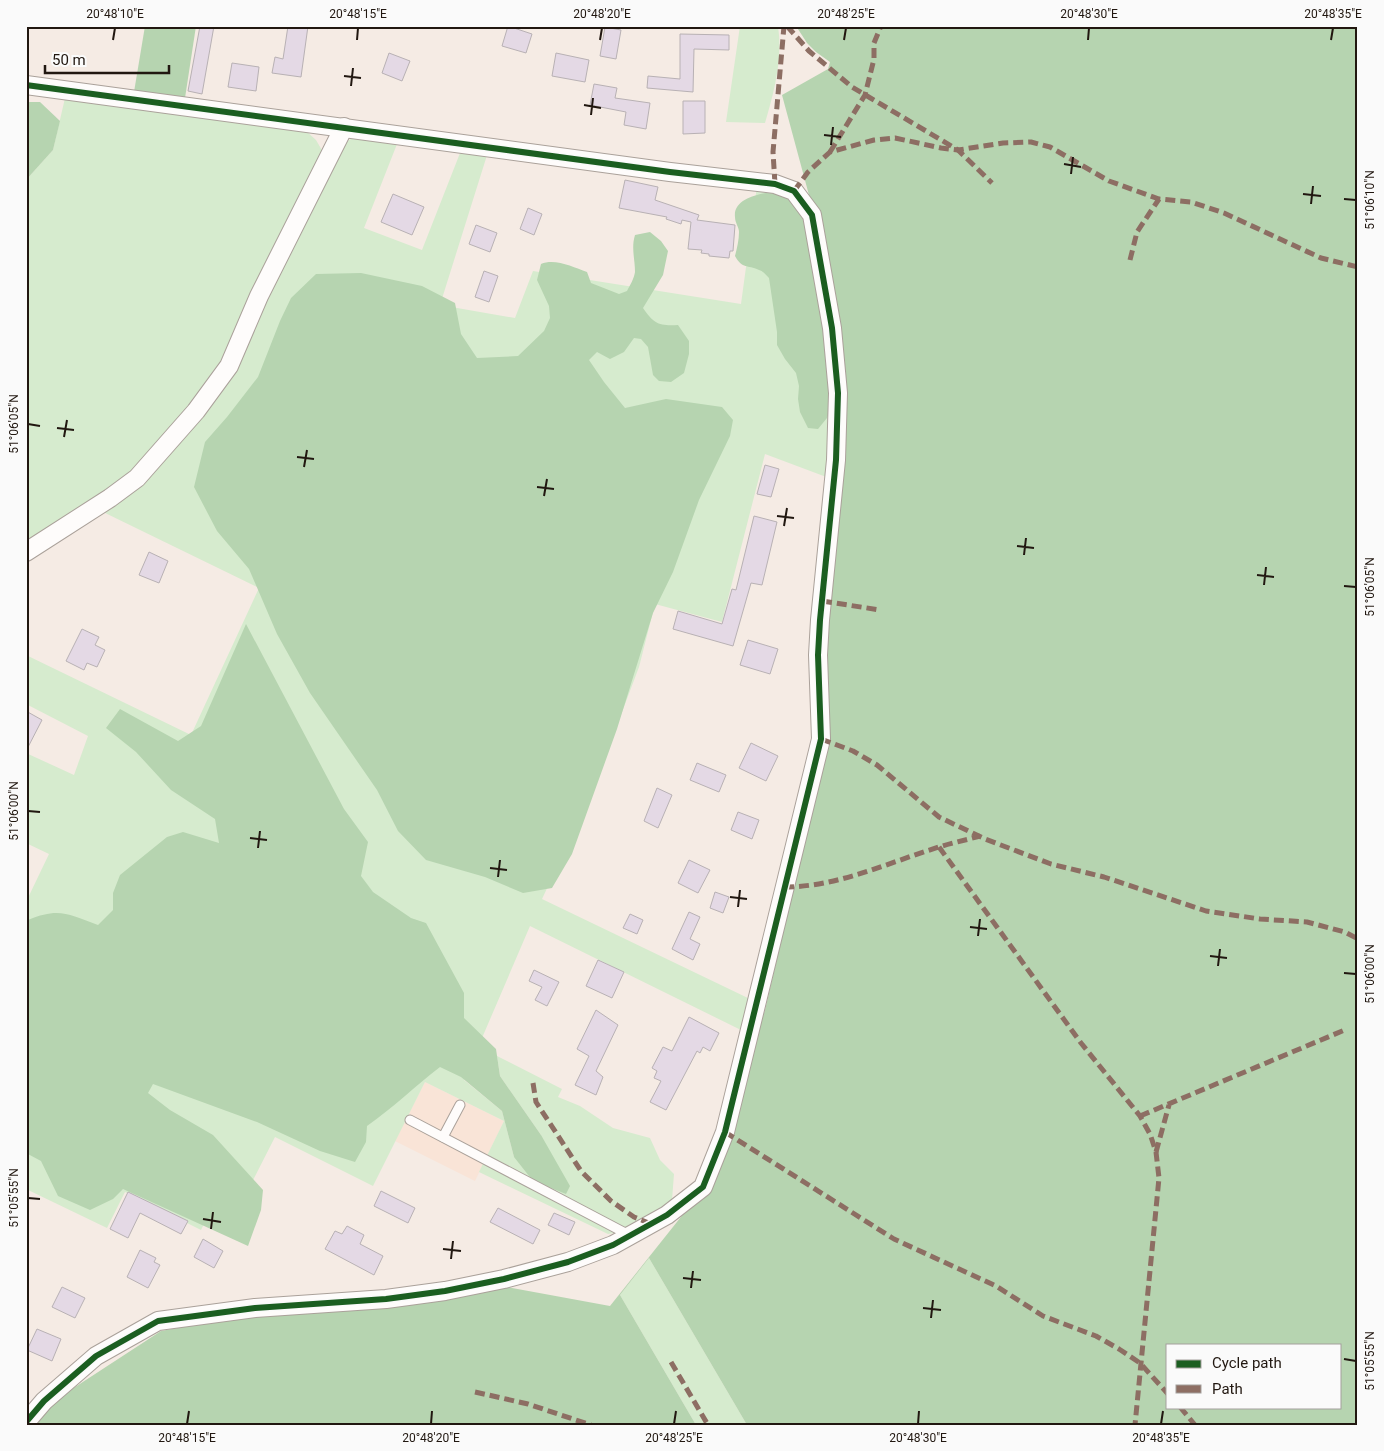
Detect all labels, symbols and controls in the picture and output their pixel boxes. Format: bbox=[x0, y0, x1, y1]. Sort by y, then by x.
text: 20°48'10"E bbox=[86, 7, 144, 21]
text: 20°48'15"E bbox=[329, 7, 387, 21]
text: 20°48'20"E bbox=[573, 7, 631, 21]
text: 20°48'25"E bbox=[817, 7, 875, 21]
text: 20°48'30"E bbox=[1060, 7, 1118, 21]
text: 20°48'35"E bbox=[1304, 7, 1362, 21]
scale bar bbox=[45, 42, 169, 74]
text: 50 m bbox=[52, 51, 86, 69]
text: 51°06'10"N bbox=[1363, 170, 1377, 230]
text: 51°06'05"N bbox=[7, 394, 21, 454]
text: 51°06'05"N bbox=[1363, 557, 1377, 617]
text: 51°06'00"N bbox=[7, 781, 21, 841]
text: 51°06'00"N bbox=[1363, 944, 1377, 1004]
text: 51°05'55"N bbox=[7, 1168, 21, 1228]
text: 51°05'55"N bbox=[1363, 1331, 1377, 1391]
legend bbox=[1166, 1344, 1342, 1408]
text: Cycle path bbox=[1212, 1354, 1282, 1372]
text: Path bbox=[1212, 1380, 1243, 1398]
text: 20°48'15"E bbox=[158, 1431, 216, 1445]
text: 20°48'20"E bbox=[402, 1431, 460, 1445]
text: 20°48'25"E bbox=[645, 1431, 703, 1445]
text: 20°48'30"E bbox=[889, 1431, 947, 1445]
text: 20°48'35"E bbox=[1132, 1431, 1190, 1445]

